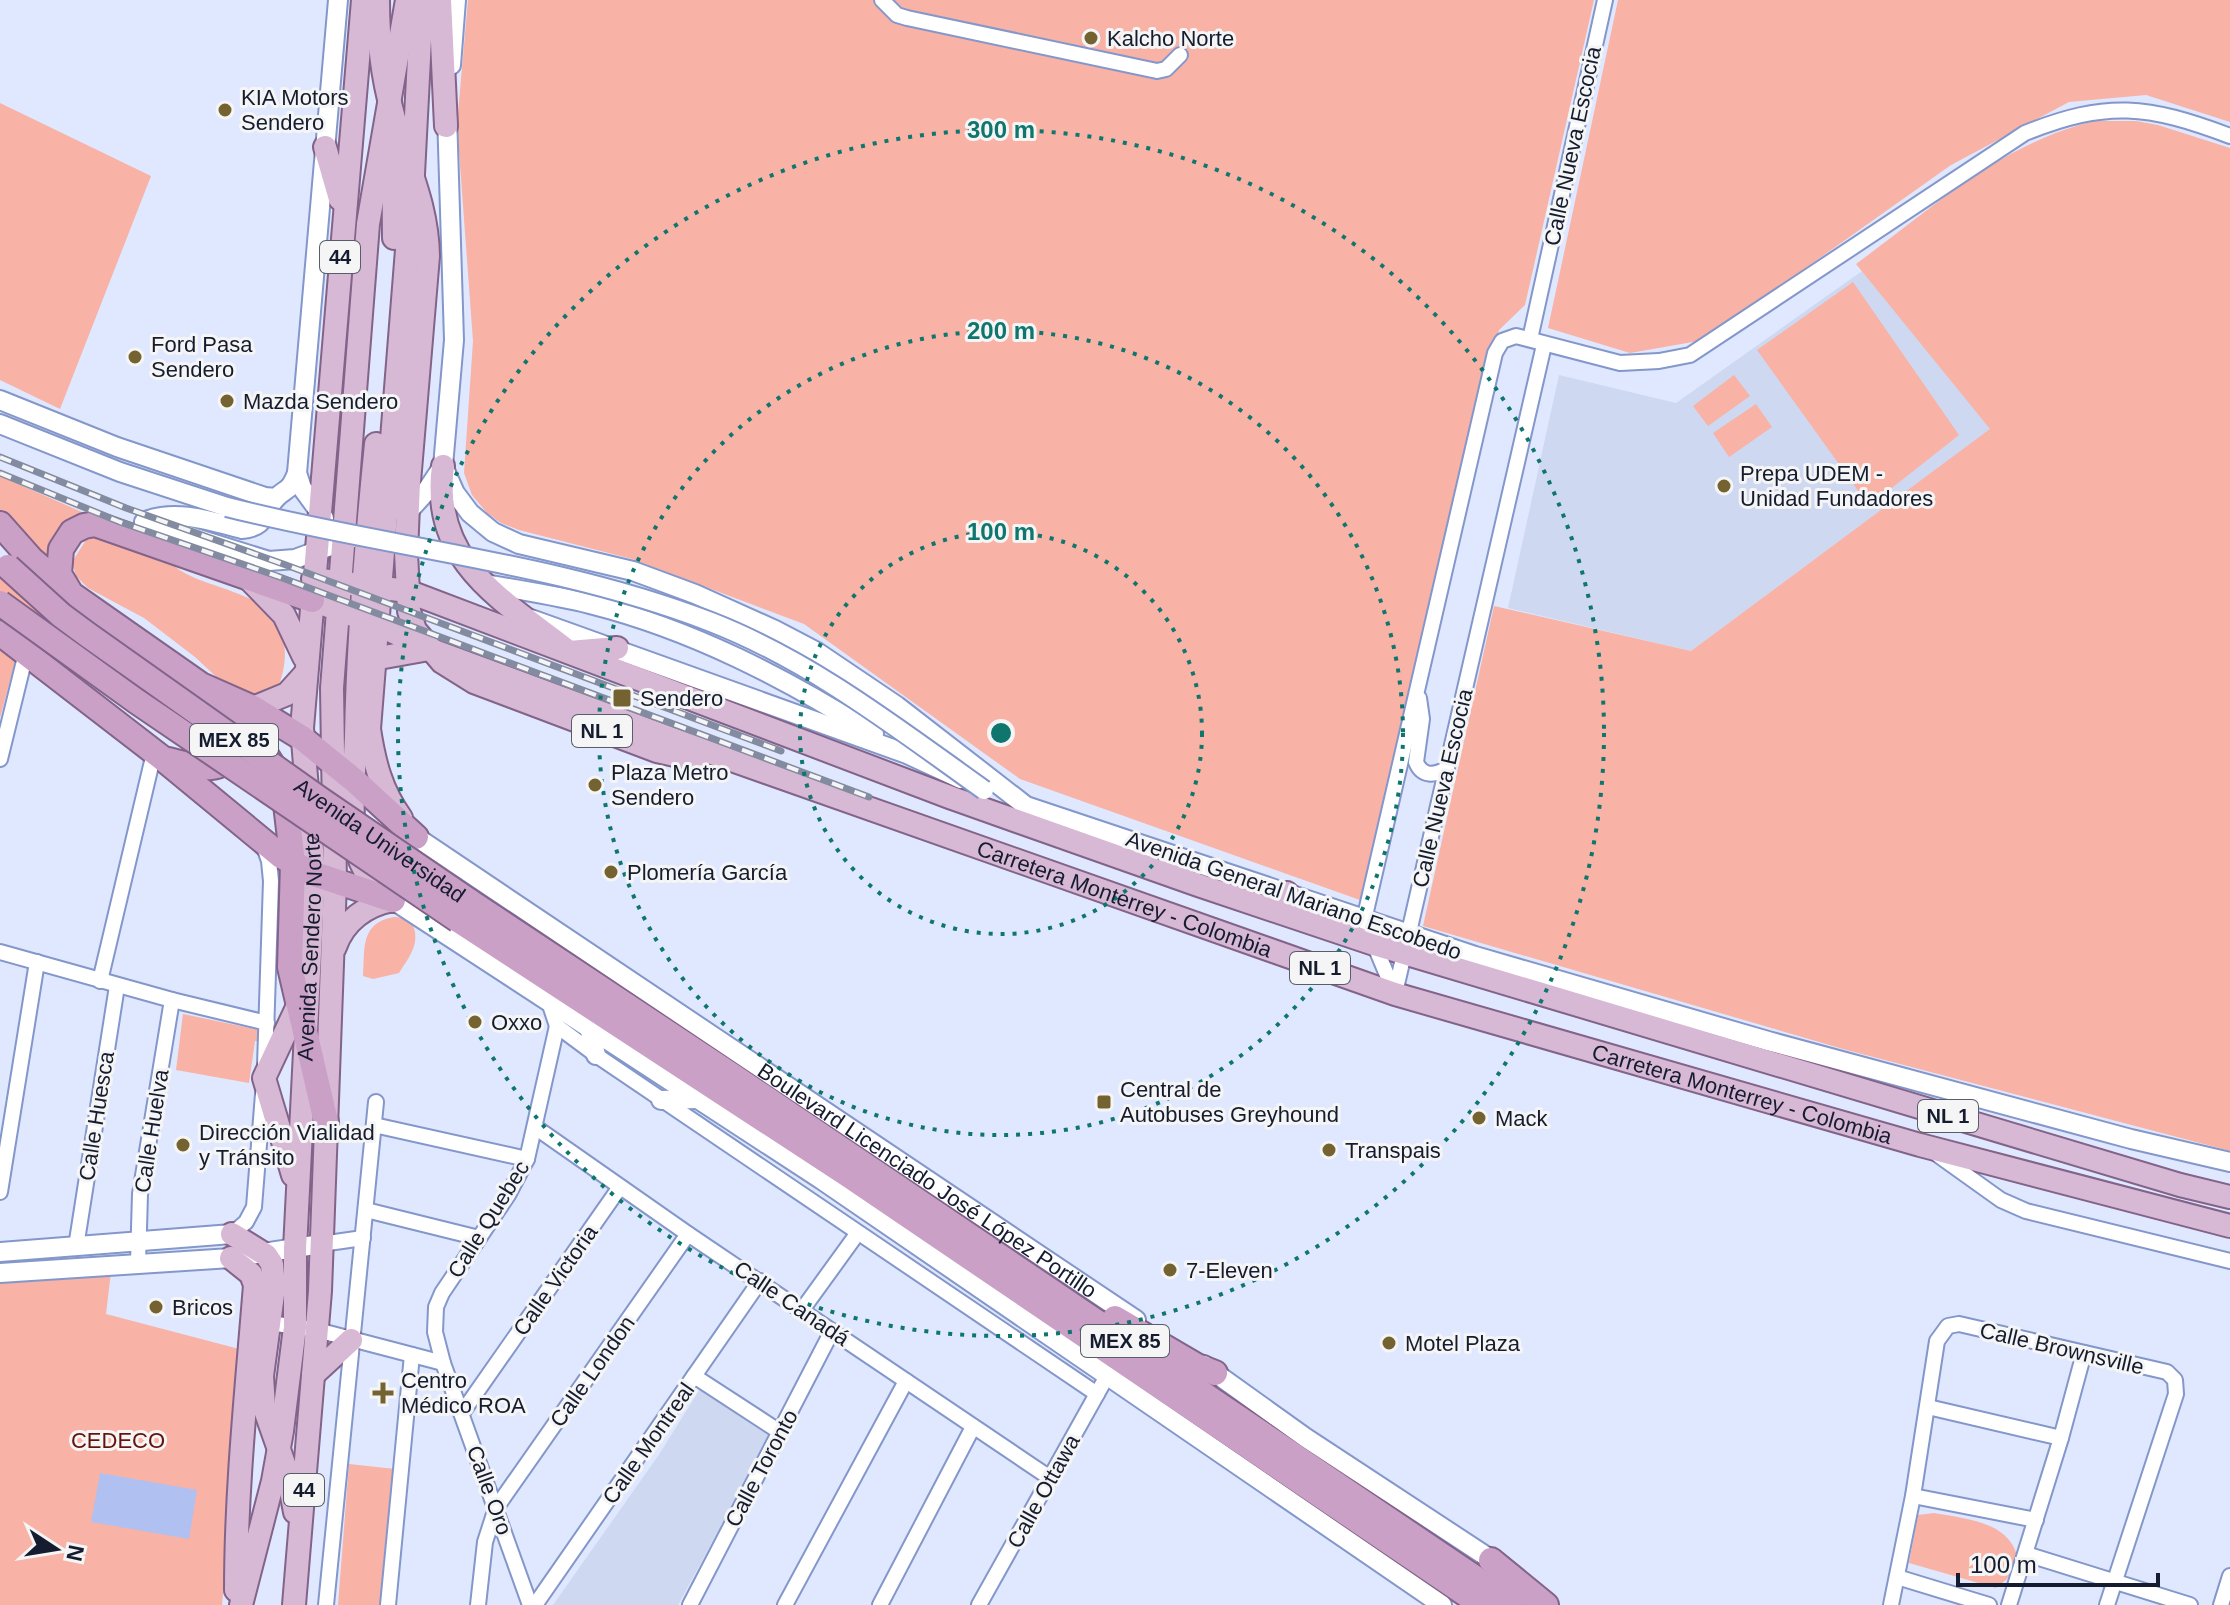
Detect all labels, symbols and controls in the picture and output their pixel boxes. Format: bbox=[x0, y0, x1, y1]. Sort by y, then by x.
place label: Kalcho Norte bbox=[1107, 26, 1234, 51]
marker: Kalcho Norte bbox=[1082, 29, 1100, 47]
street label: Calle Nueva Escocia bbox=[1539, 43, 1606, 248]
place label: KIA Motors Sendero bbox=[241, 85, 349, 135]
marker: KIA Motors Sendero bbox=[216, 101, 234, 119]
text: 300 m bbox=[967, 116, 1035, 143]
road number: 44 bbox=[320, 241, 360, 273]
text: 200 m bbox=[967, 317, 1035, 344]
place label: Ford Pasa Sendero bbox=[151, 332, 253, 382]
marker: Ford Pasa Sendero bbox=[126, 348, 144, 366]
place label: Mazda Sendero bbox=[243, 389, 398, 414]
marker: Mazda Sendero bbox=[218, 392, 236, 410]
place label: Prepa UDEM - Unidad Fundadores bbox=[1740, 461, 1933, 511]
marker: Prepa UDEM - Unidad Fundadores bbox=[1715, 477, 1733, 495]
text: 100 m bbox=[967, 518, 1035, 545]
place label: Sendero bbox=[640, 686, 723, 711]
street label: Calle Nueva Escocia bbox=[1407, 686, 1478, 890]
marker: Sendero bbox=[611, 687, 633, 709]
road number: NL 1 bbox=[572, 715, 632, 747]
centre of rings bbox=[987, 719, 1015, 747]
road number: MEX 85 bbox=[190, 724, 278, 756]
place label: Plaza Metro Sendero bbox=[611, 760, 728, 810]
street label: Avenida Universidad bbox=[290, 773, 470, 908]
marker: Plaza Metro Sendero bbox=[586, 776, 604, 794]
street label: Avenida General Mariano Escobedo bbox=[1123, 826, 1465, 965]
street label: Avenida Sendero Norte bbox=[293, 832, 327, 1062]
street label: Carretera Monterrey - Colombia bbox=[974, 836, 1276, 963]
place label: Plomería García bbox=[627, 860, 788, 885]
marker: Plomería García bbox=[602, 863, 620, 881]
road number: NL 1 bbox=[1290, 952, 1350, 984]
place label: Oxxo bbox=[491, 1010, 542, 1035]
marker: Oxxo bbox=[466, 1013, 484, 1031]
street label: Carretera Monterrey - Colombia bbox=[1589, 1039, 1896, 1150]
street label: Calle Huesca bbox=[74, 1049, 119, 1183]
street label: Boulevard Licenciado José López Portillo bbox=[753, 1058, 1101, 1303]
street label: Calle Huelva bbox=[129, 1067, 174, 1195]
place label: Central de Autobuses Greyhound bbox=[1120, 1077, 1339, 1127]
marker: Central de Autobuses Greyhound bbox=[1095, 1093, 1113, 1111]
road number: NL 1 bbox=[1918, 1100, 1978, 1132]
place label: Mack bbox=[1495, 1106, 1549, 1131]
marker: Mack bbox=[1470, 1109, 1488, 1127]
place label: Dirección Vialidad y Tránsito bbox=[199, 1120, 375, 1170]
marker: Dirección Vialidad y Tránsito bbox=[174, 1136, 192, 1154]
place label: Transpais bbox=[1345, 1138, 1441, 1163]
marker: Transpais bbox=[1320, 1141, 1338, 1159]
street label: Calle Quebec bbox=[443, 1156, 534, 1282]
street label: Calle Victoria bbox=[508, 1220, 603, 1340]
street label: Calle Canadá bbox=[729, 1256, 855, 1351]
place label: 7-Eleven bbox=[1186, 1258, 1273, 1283]
marker: 7-Eleven bbox=[1161, 1261, 1179, 1279]
place label: Bricos bbox=[172, 1295, 233, 1320]
marker: Bricos bbox=[147, 1298, 165, 1316]
street label: Calle London bbox=[545, 1311, 640, 1432]
street label: Calle Brownsville bbox=[1977, 1317, 2146, 1380]
road number: MEX 85 bbox=[1081, 1325, 1169, 1357]
place label: Motel Plaza bbox=[1405, 1331, 1521, 1356]
marker: Motel Plaza bbox=[1380, 1334, 1398, 1352]
place label: Centro Médico ROA bbox=[401, 1368, 526, 1418]
street label: Calle Montreal bbox=[597, 1378, 699, 1509]
marker: Centro Médico ROA bbox=[372, 1382, 394, 1404]
street label: Calle Toronto bbox=[720, 1405, 803, 1531]
park label: CEDECO bbox=[71, 1428, 165, 1453]
street label: Calle Ottawa bbox=[1002, 1429, 1085, 1552]
street label: Calle Oro bbox=[462, 1442, 517, 1538]
road number: 44 bbox=[284, 1474, 324, 1506]
north arrow bbox=[16, 1509, 96, 1589]
scale bar bbox=[1958, 1537, 2158, 1587]
text: N bbox=[61, 1543, 89, 1563]
text: 100 m bbox=[1970, 1551, 2037, 1578]

